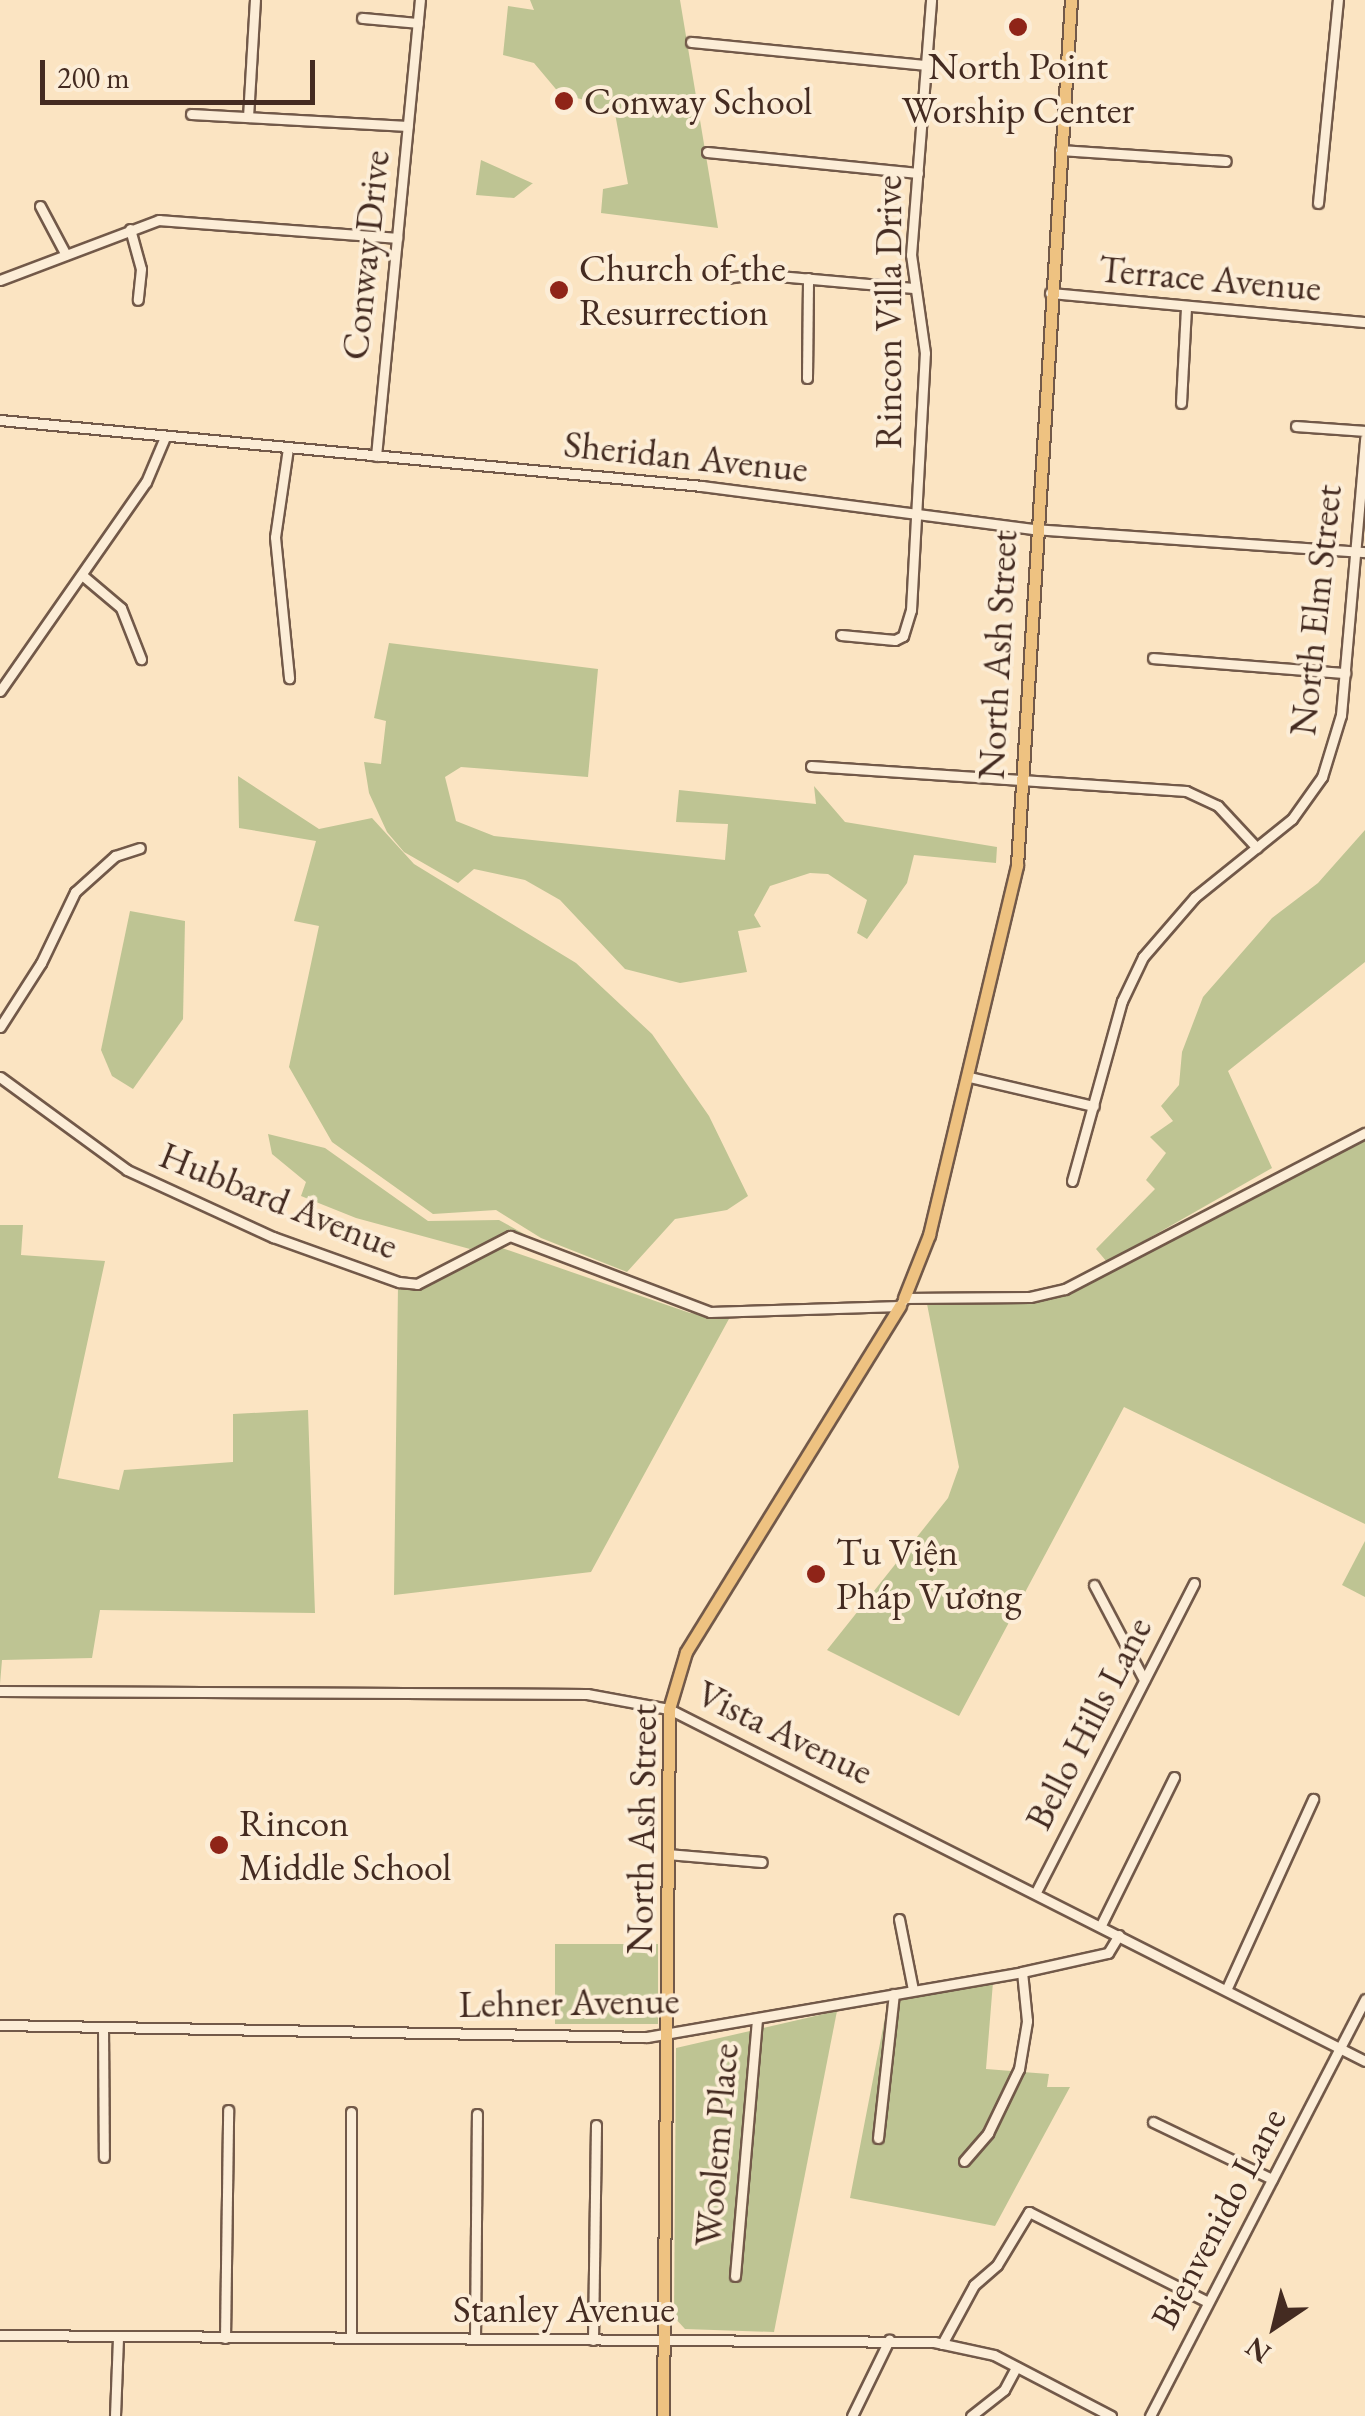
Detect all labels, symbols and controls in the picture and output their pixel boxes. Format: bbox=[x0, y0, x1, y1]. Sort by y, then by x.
marker: North Point Worship Center bbox=[1007, 16, 1029, 38]
scale bar bbox=[45, 40, 320, 102]
place label: North Point Worship Center bbox=[902, 43, 1134, 132]
text: 200 m bbox=[57, 58, 130, 97]
place label: Conway School bbox=[584, 78, 812, 124]
marker: Conway School bbox=[553, 90, 575, 112]
street label: Conway Drive bbox=[331, 148, 399, 362]
street label: Rincon Villa Drive bbox=[865, 175, 911, 449]
place label: Church of the Resurrection bbox=[579, 245, 786, 334]
street label: Terrace Avenue bbox=[1097, 246, 1323, 310]
marker: Church of the Resurrection bbox=[548, 279, 570, 301]
street label: Sheridan Avenue bbox=[562, 421, 810, 491]
street label: North Elm Street bbox=[1279, 482, 1351, 738]
street label: North Ash Street bbox=[968, 529, 1026, 781]
street label: Hubbard Avenue bbox=[153, 1131, 405, 1269]
place label: Tu Viện Pháp Vương bbox=[836, 1529, 1022, 1618]
marker: Tu Viện Pháp Vương bbox=[805, 1563, 827, 1585]
street label: Bello Hills Lane bbox=[1015, 1609, 1161, 1837]
street label: Vista Avenue bbox=[690, 1670, 880, 1794]
street label: North Ash Street bbox=[616, 1704, 666, 1954]
place label: Rincon Middle School bbox=[239, 1800, 451, 1890]
marker: Rincon Middle School bbox=[208, 1834, 230, 1856]
street label: Lehner Avenue bbox=[458, 1977, 680, 2027]
street label: Woolem Place bbox=[684, 2041, 748, 2249]
street label: Bienvenido Lane bbox=[1141, 2100, 1295, 2336]
north arrow bbox=[1225, 2276, 1325, 2376]
street label: Stanley Avenue bbox=[453, 2286, 675, 2332]
text: N bbox=[1238, 2329, 1277, 2372]

